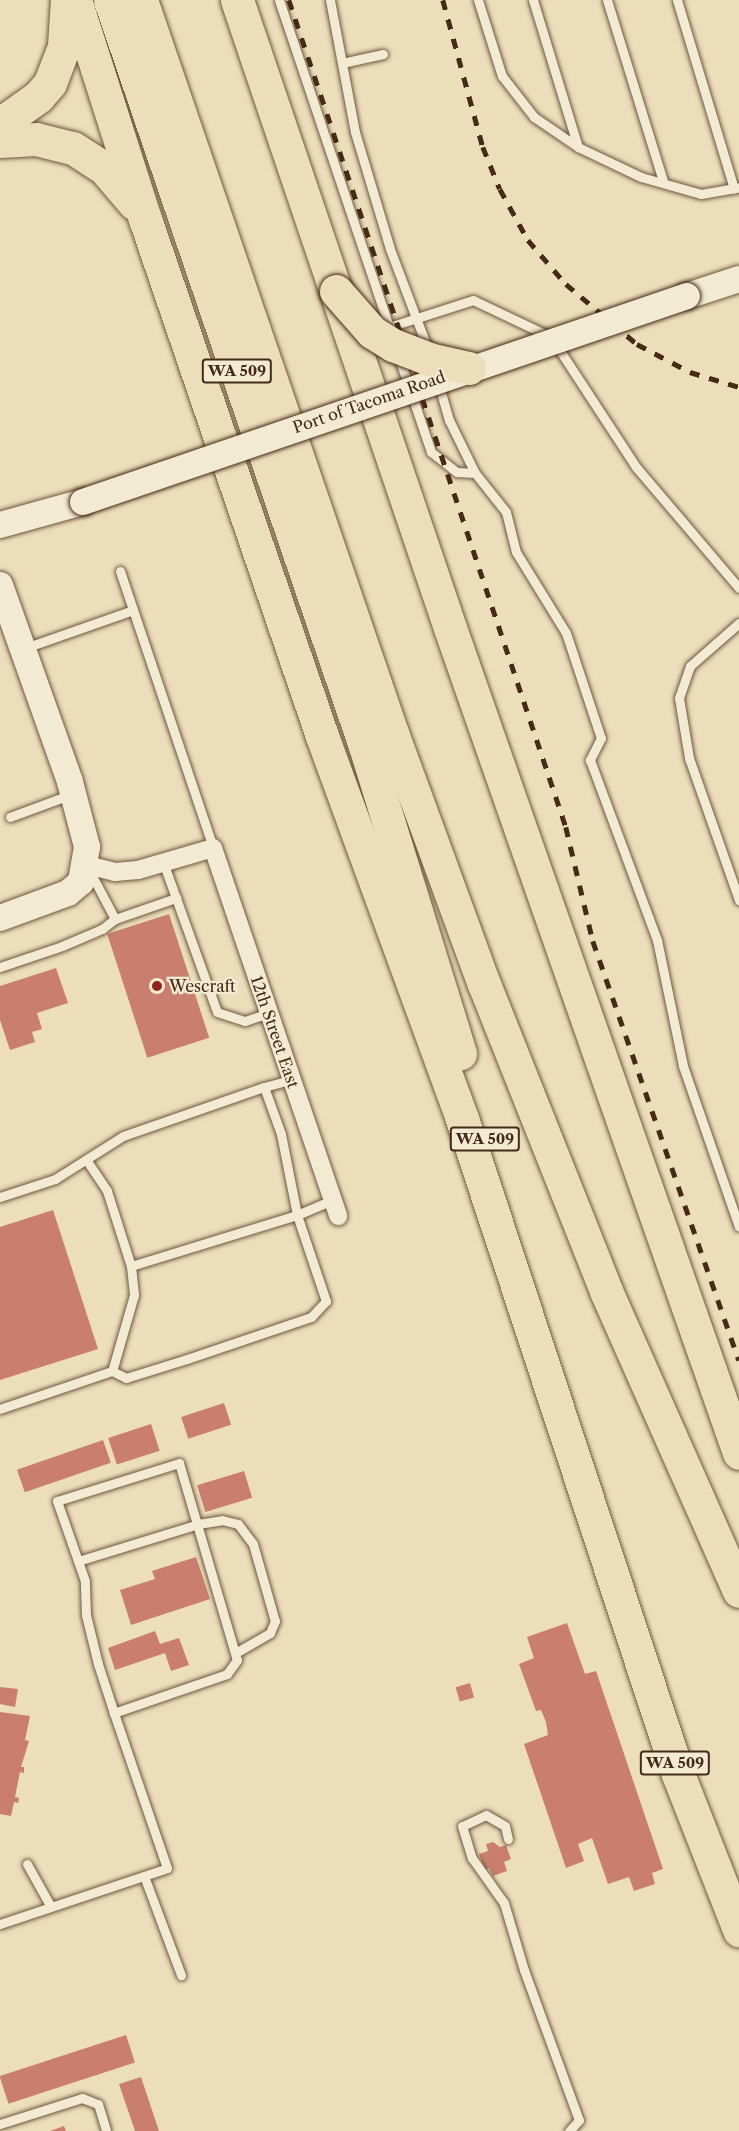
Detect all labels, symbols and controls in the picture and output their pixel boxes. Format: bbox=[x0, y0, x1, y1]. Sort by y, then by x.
road number: WA 509 bbox=[201, 359, 273, 383]
street label: Port of Tacoma Road bbox=[290, 367, 448, 437]
street label: 12th Street East bbox=[247, 973, 303, 1091]
place label: Wescraft bbox=[169, 976, 236, 996]
marker: Wescraft bbox=[150, 979, 164, 993]
road number: WA 509 bbox=[449, 1127, 521, 1151]
road number: WA 509 bbox=[639, 1751, 711, 1775]

